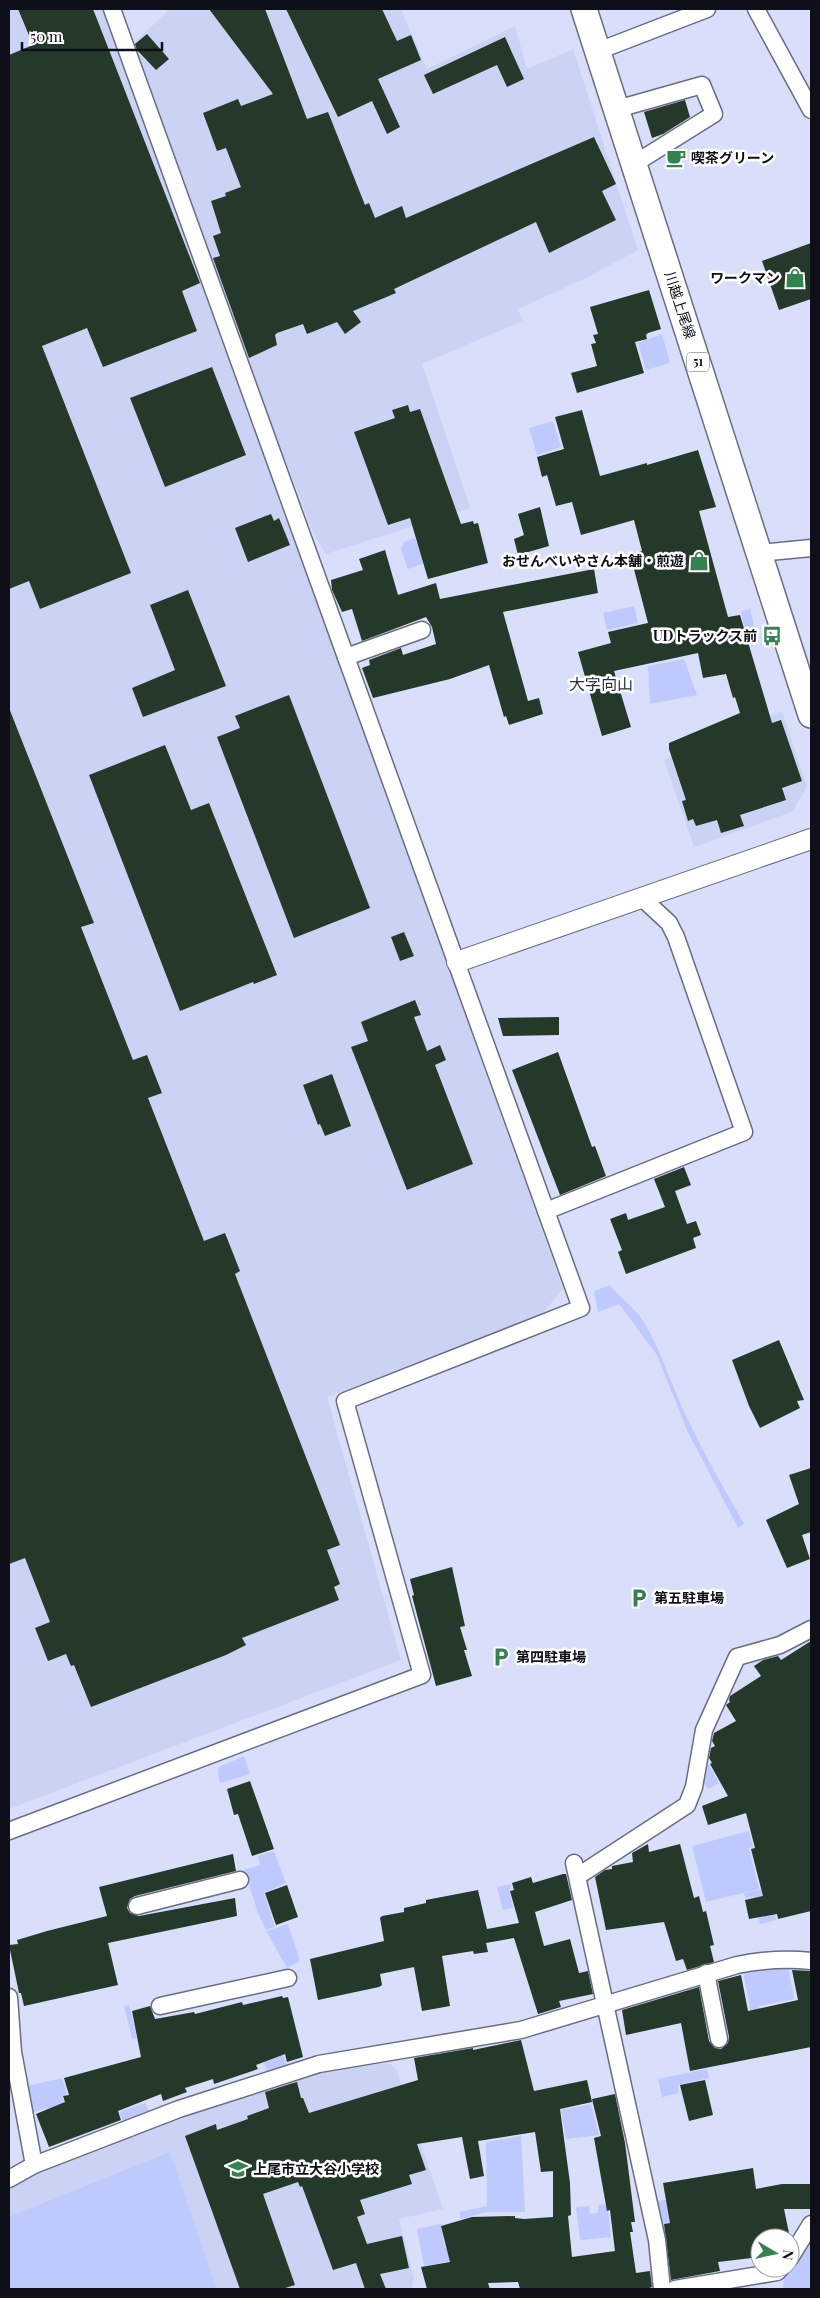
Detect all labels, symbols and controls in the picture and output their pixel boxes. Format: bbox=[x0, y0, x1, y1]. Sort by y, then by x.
scale bar bbox=[22, 20, 162, 52]
text: 50 m bbox=[30, 26, 63, 46]
cafe icon: 喫茶グリーン bbox=[665, 147, 687, 169]
place label: 喫茶グリーン bbox=[691, 148, 774, 167]
shop icon: ワークマン bbox=[784, 267, 806, 289]
place label: ワークマン bbox=[710, 268, 780, 287]
street label: 川越上尾線 bbox=[661, 269, 700, 341]
road number: 51 bbox=[687, 352, 709, 372]
shop icon: おせんべいやさん本舗・煎遊 bbox=[688, 550, 710, 572]
place label: おせんべいやさん本舗・煎遊 bbox=[502, 551, 684, 570]
bus stop icon: UDトラックス前 bbox=[761, 625, 783, 647]
place label: UDトラックス前 bbox=[653, 626, 757, 645]
district label: 大字向山 bbox=[569, 673, 633, 694]
parking icon: 第五駐車場 bbox=[628, 1587, 650, 1609]
place label: 第五駐車場 bbox=[654, 1588, 724, 1607]
parking icon: 第四駐車場 bbox=[490, 1646, 512, 1668]
place label: 第四駐車場 bbox=[516, 1647, 586, 1666]
school or university icon: 上尾市立大谷小学校 bbox=[227, 2158, 249, 2180]
place label: 上尾市立大谷小学校 bbox=[253, 2159, 379, 2178]
north arrow bbox=[750, 2228, 800, 2278]
text: N bbox=[778, 2249, 799, 2262]

